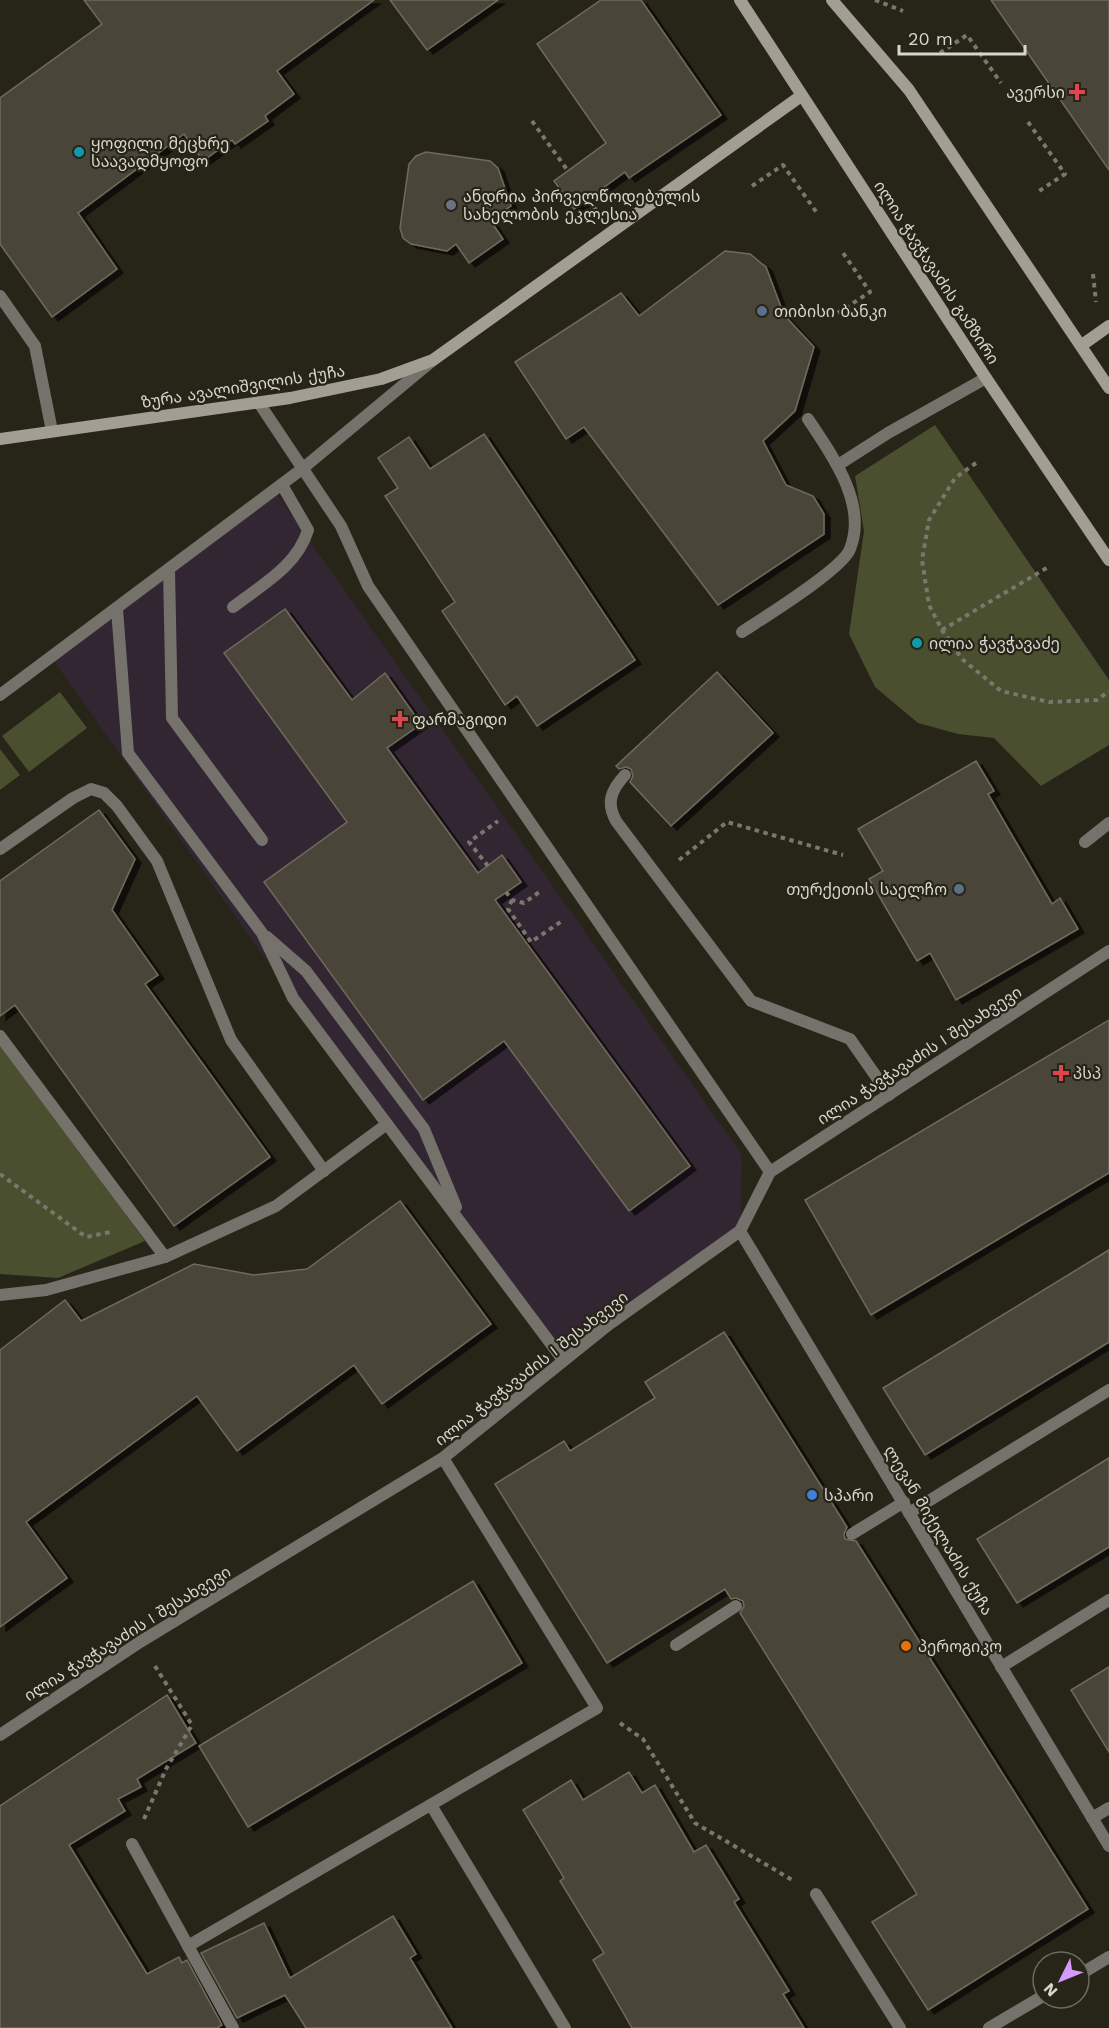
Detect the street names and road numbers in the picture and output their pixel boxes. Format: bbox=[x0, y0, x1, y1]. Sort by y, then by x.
street label: ილია ჭავჭავაძის გამზირი bbox=[869, 177, 1003, 368]
street label: ზურა ავალიშვილის ქუჩა bbox=[140, 361, 347, 413]
street label: ილია ჭავჭავაძის I შესახვევი bbox=[813, 982, 1026, 1130]
street label: ილია ჭავჭავაძის I შესახვევი bbox=[431, 1287, 632, 1451]
street label: ლევან მიქელაძის ქუჩა bbox=[879, 1442, 997, 1619]
street label: ილია ჭავჭავაძის I შესახვევი bbox=[20, 1562, 235, 1706]

